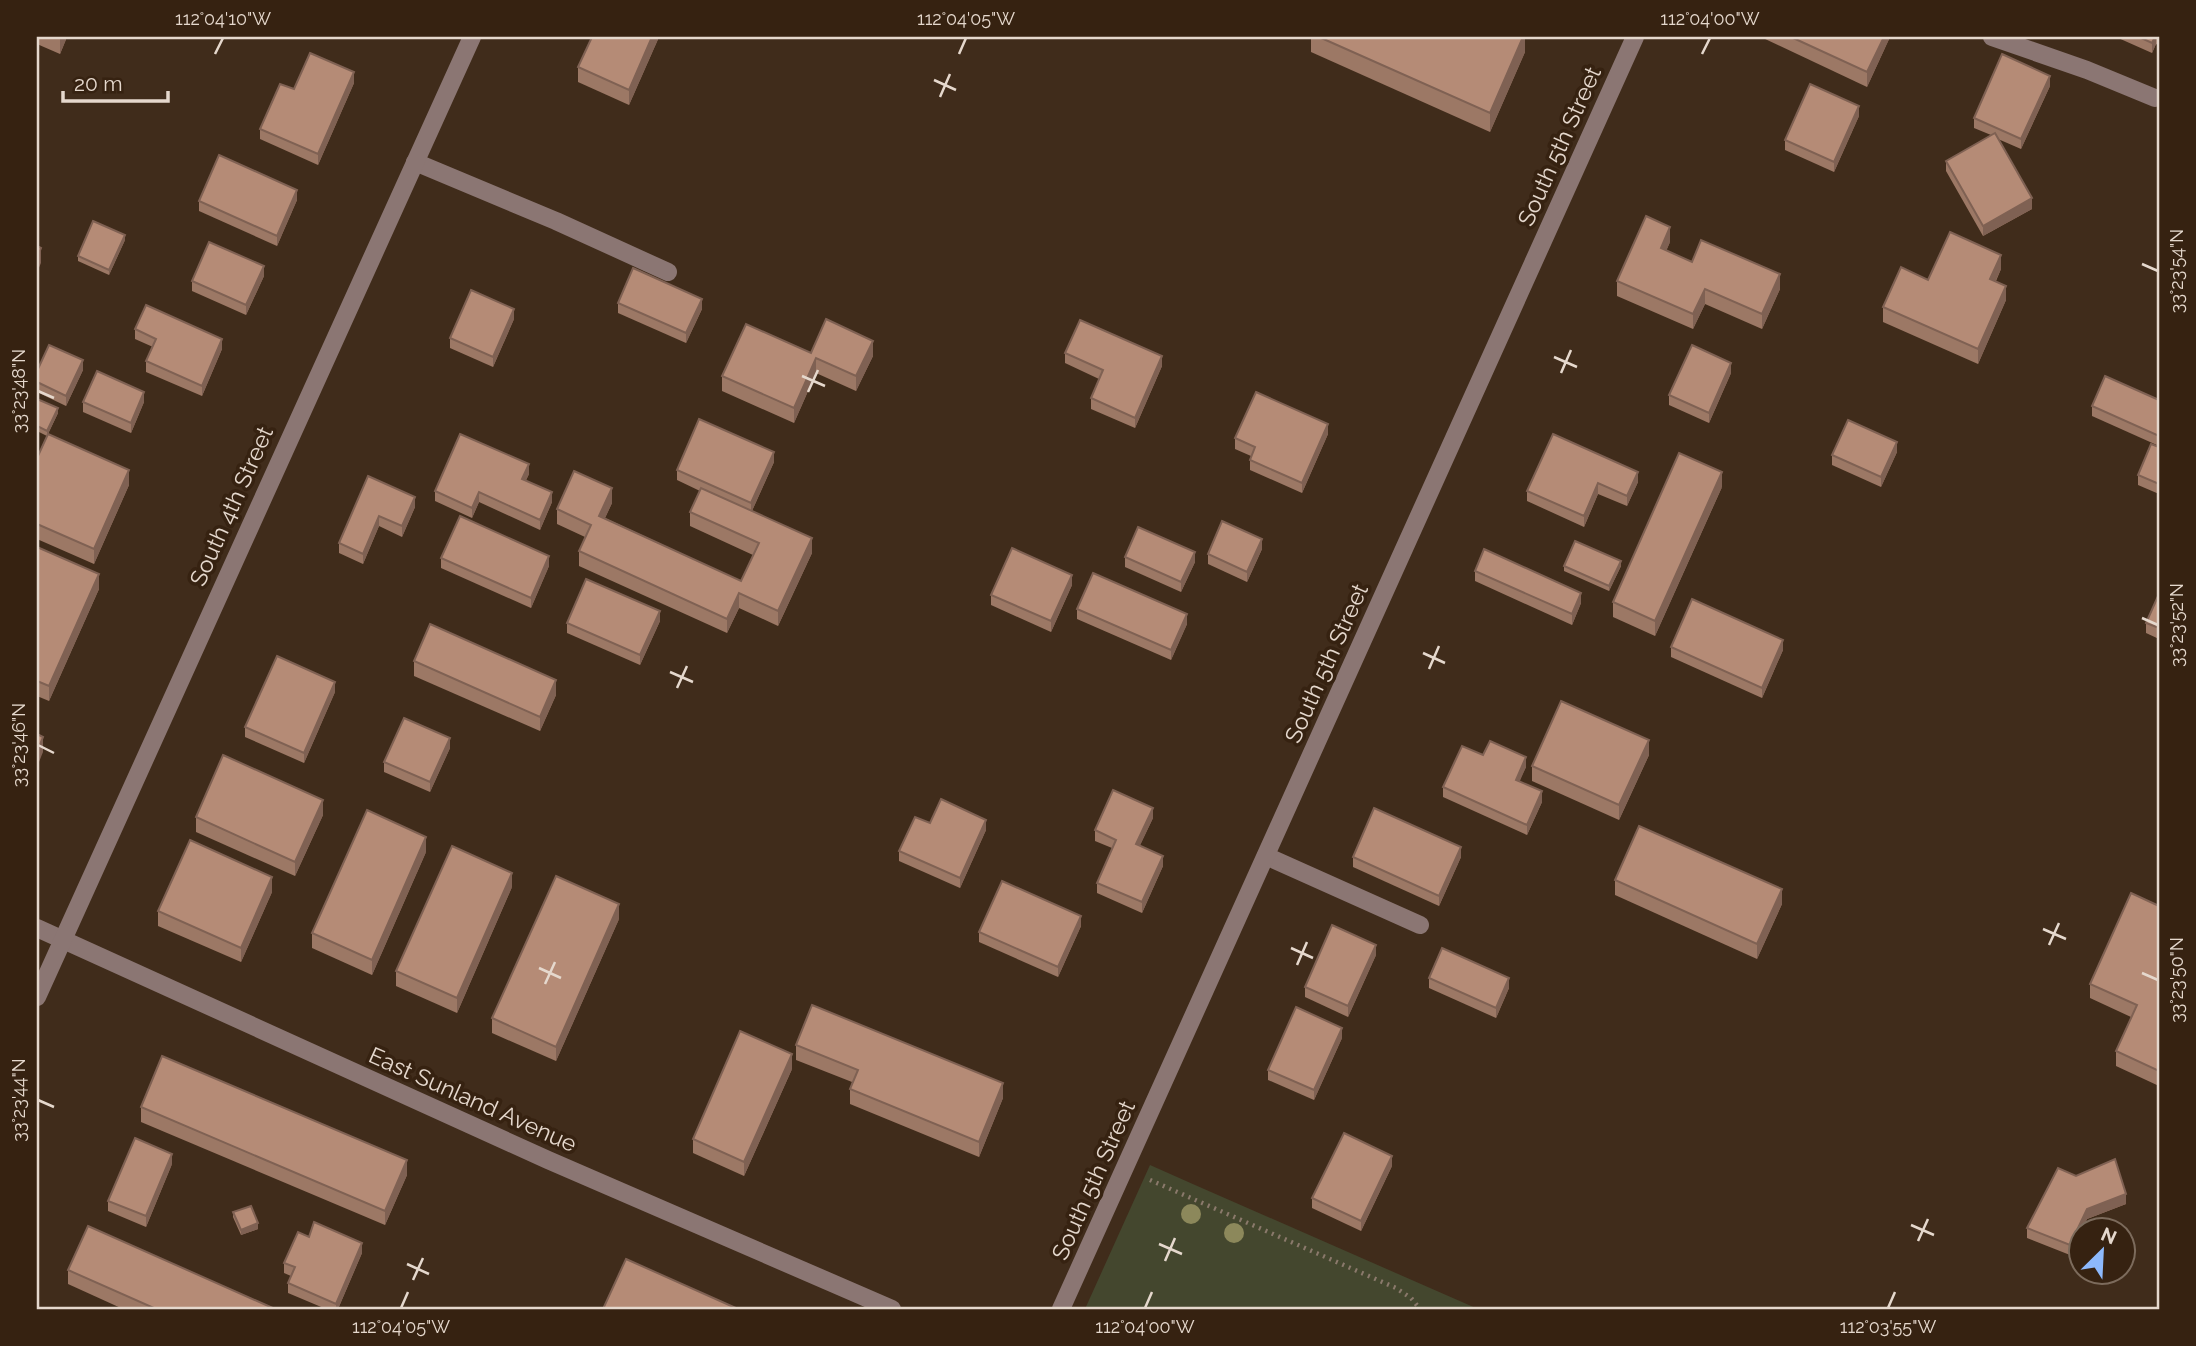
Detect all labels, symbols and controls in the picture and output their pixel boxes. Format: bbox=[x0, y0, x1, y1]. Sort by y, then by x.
text: 112°04'10"W bbox=[175, 8, 271, 29]
text: 112°04'05"W bbox=[917, 8, 1015, 29]
text: 112°04'00"W bbox=[1660, 8, 1760, 29]
scale bar bbox=[63, 60, 168, 104]
street label: South 5th Street bbox=[1512, 62, 1606, 230]
text: 20 m bbox=[74, 71, 122, 96]
text: 33°23'54"N bbox=[2166, 229, 2187, 313]
text: 33°23'48"N bbox=[8, 349, 29, 433]
street label: South 4th Street bbox=[184, 422, 278, 590]
street label: South 5th Street bbox=[1279, 579, 1373, 747]
text: 33°23'52"N bbox=[2166, 583, 2187, 667]
text: 33°23'46"N bbox=[8, 703, 29, 787]
text: 33°23'50"N bbox=[2166, 937, 2187, 1023]
street label: East Sunland Avenue bbox=[365, 1041, 581, 1157]
text: 33°23'44"N bbox=[8, 1058, 29, 1142]
street label: South 5th Street bbox=[1046, 1096, 1140, 1264]
north arrow bbox=[2066, 1216, 2136, 1286]
text: N bbox=[2098, 1222, 2120, 1248]
text: 112°04'05"W bbox=[352, 1316, 450, 1337]
text: 112°04'00"W bbox=[1095, 1316, 1195, 1337]
text: 112°03'55"W bbox=[1840, 1316, 1936, 1337]

